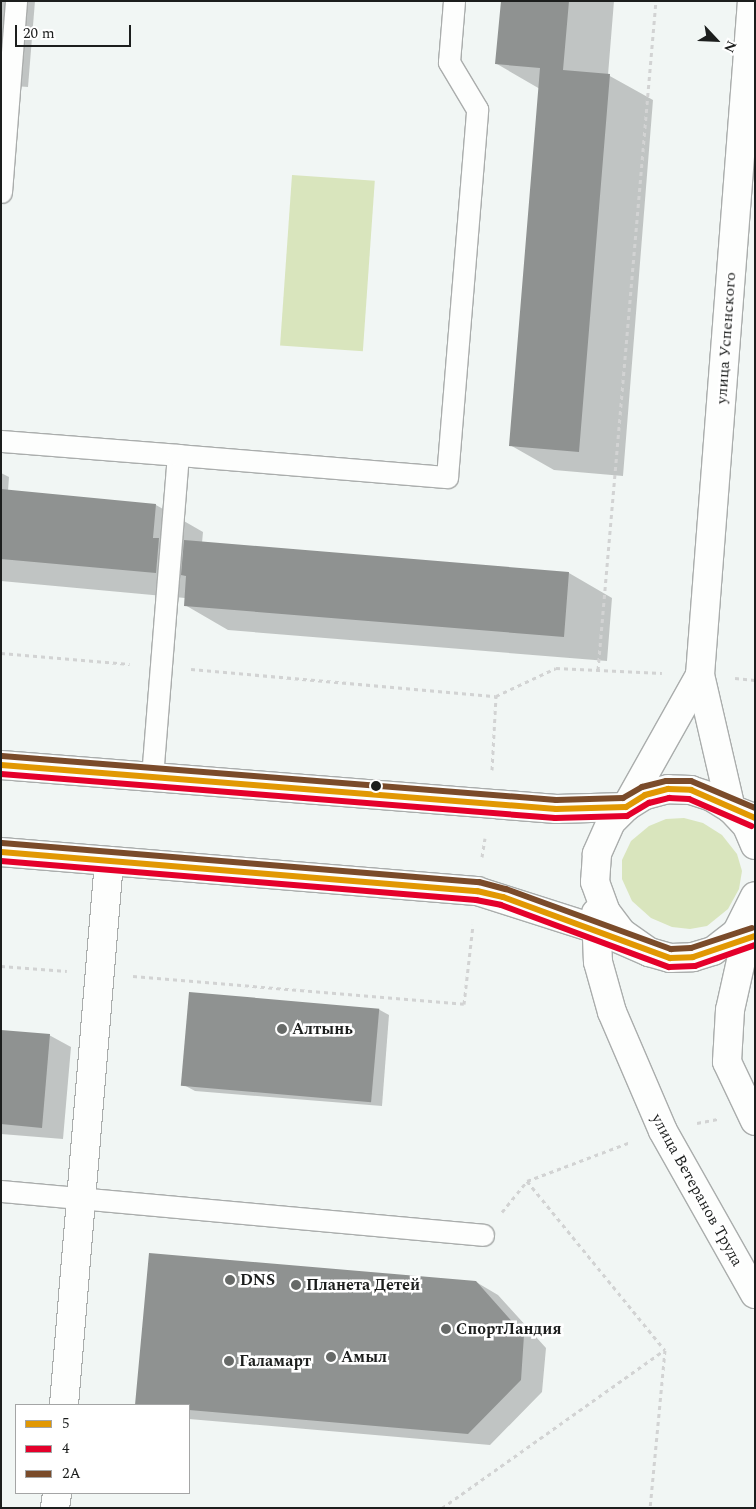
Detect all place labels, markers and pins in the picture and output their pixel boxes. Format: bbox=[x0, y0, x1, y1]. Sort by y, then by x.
unlabelled marker bbox=[371, 781, 381, 791]
place label: Алтынь bbox=[292, 1019, 353, 1039]
marker: Алтынь bbox=[276, 1023, 288, 1035]
place label: DNS bbox=[240, 1270, 275, 1290]
marker: DNS bbox=[224, 1274, 236, 1286]
place label: Планета Детей bbox=[306, 1275, 420, 1295]
marker: Планета Детей bbox=[290, 1279, 302, 1291]
place label: СпортЛандия bbox=[456, 1319, 562, 1339]
marker: СпортЛандия bbox=[440, 1323, 452, 1335]
place label: Амыл bbox=[341, 1347, 387, 1367]
place label: Галамарт bbox=[239, 1351, 311, 1371]
marker: Амыл bbox=[325, 1351, 337, 1363]
marker: Галамарт bbox=[223, 1355, 235, 1367]

